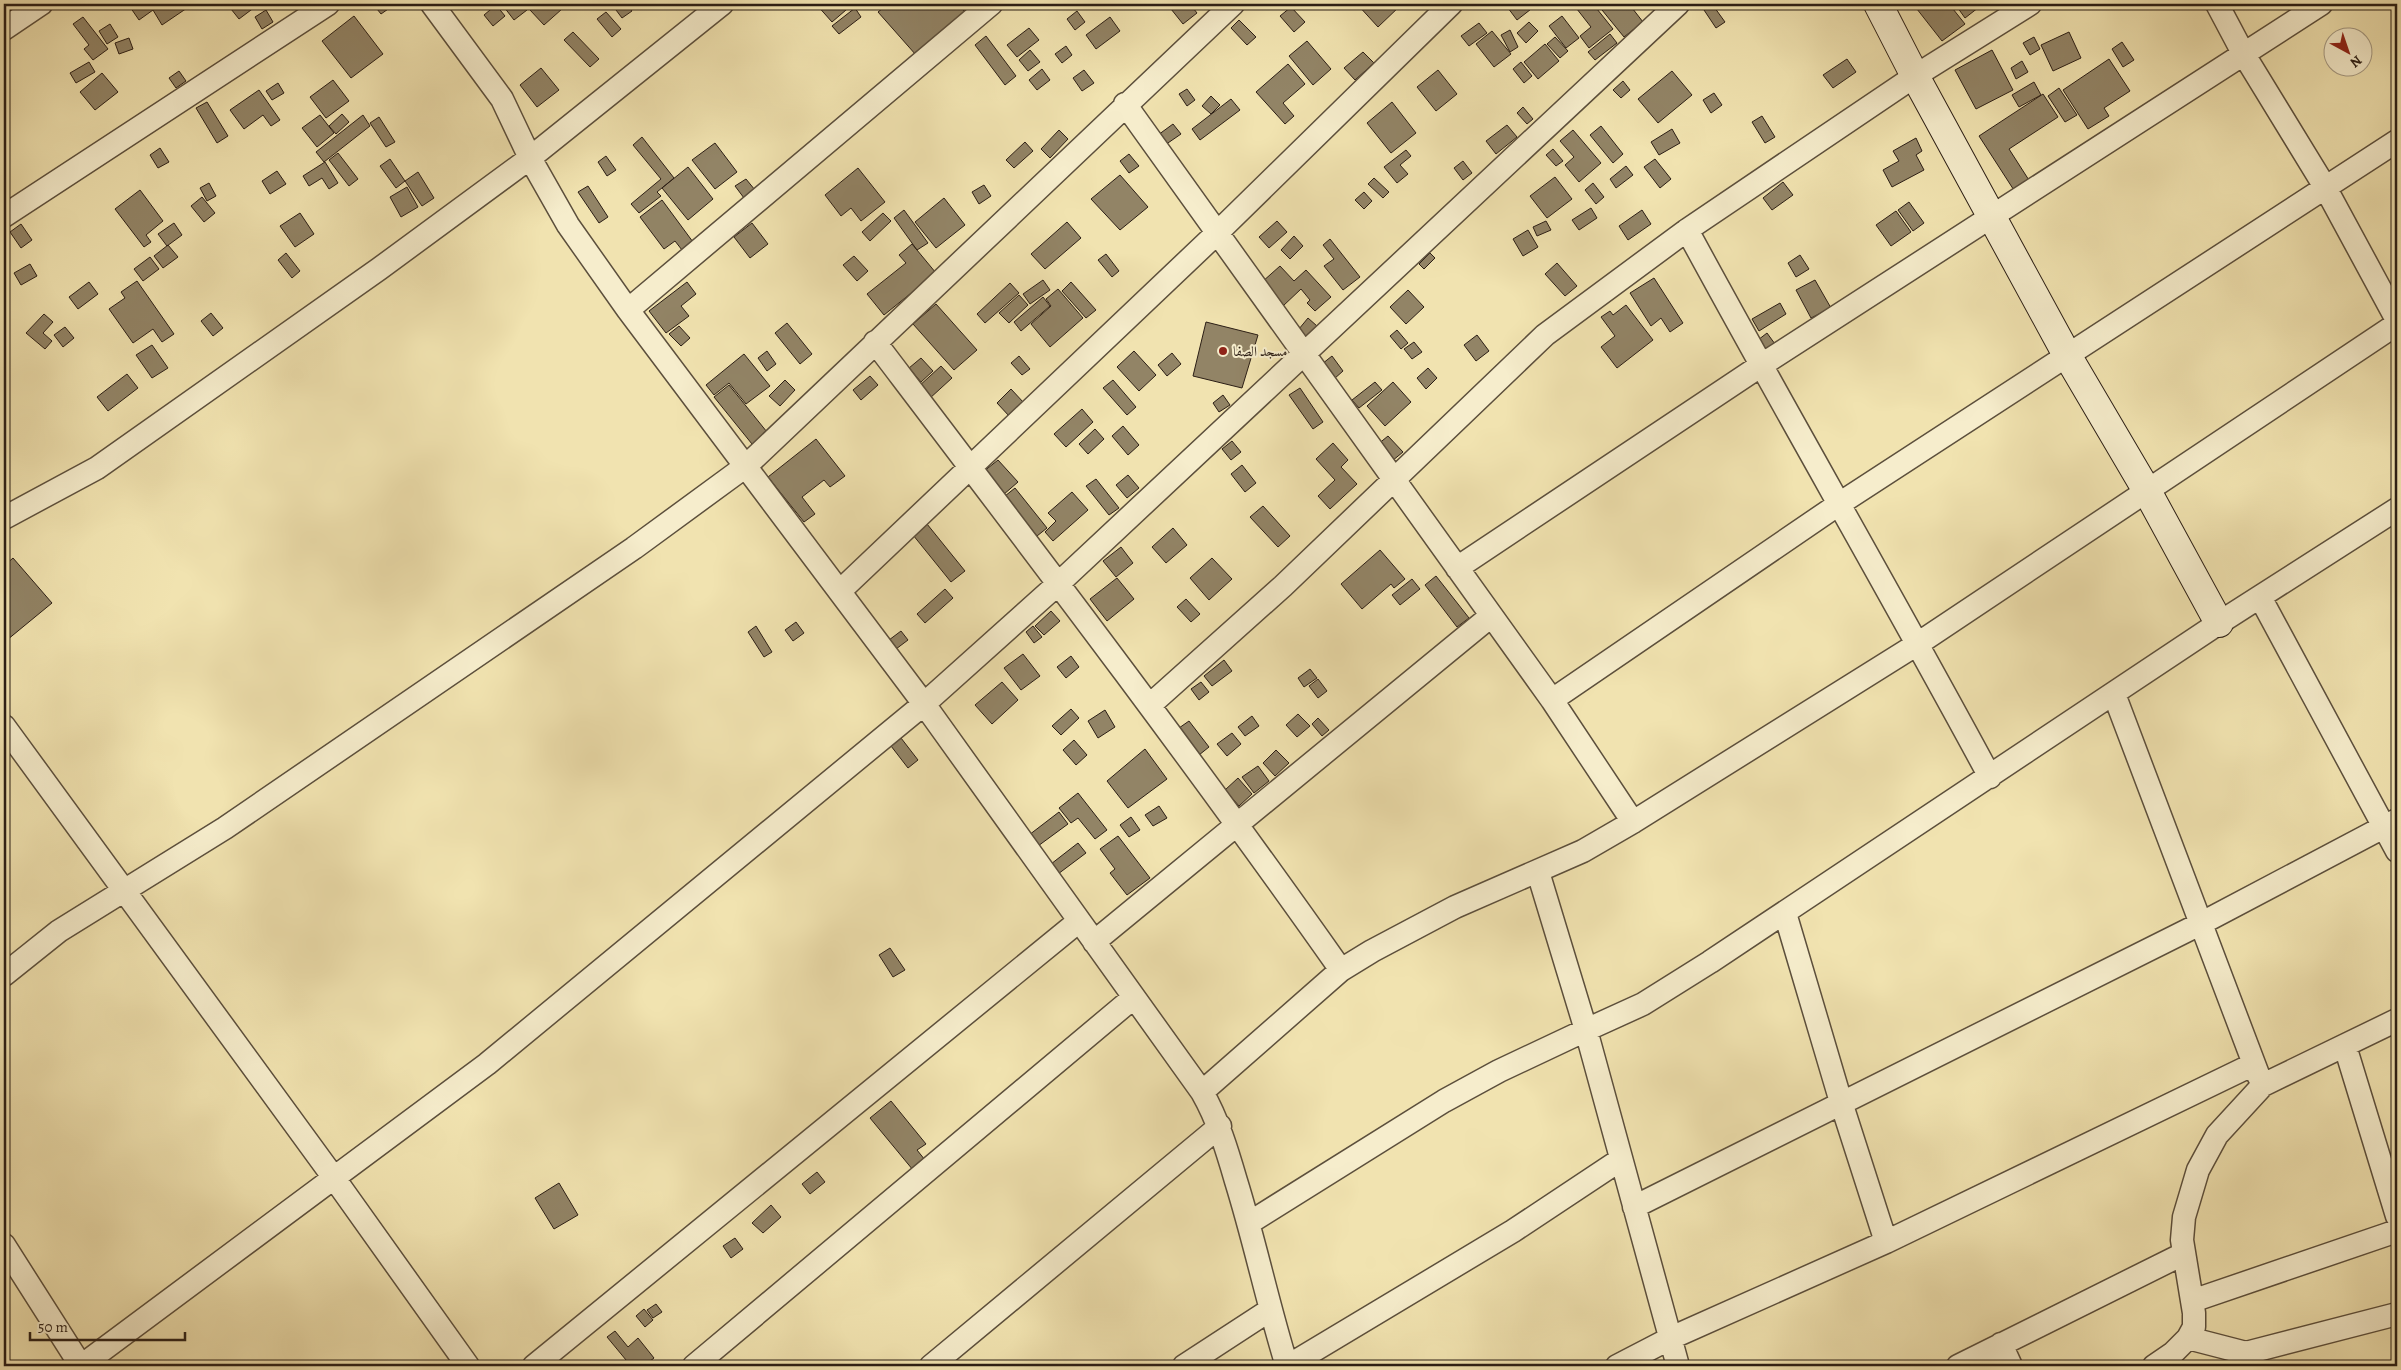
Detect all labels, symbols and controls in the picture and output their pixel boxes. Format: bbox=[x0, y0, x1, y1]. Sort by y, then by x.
north arrow bbox=[2324, 28, 2374, 78]
text: N bbox=[2346, 51, 2366, 72]
place label: مسجد الصفا bbox=[1233, 342, 1287, 361]
marker: مسجد الصفا bbox=[1217, 345, 1229, 357]
scale bar bbox=[30, 1310, 185, 1342]
text: 50 m bbox=[38, 1317, 68, 1337]

